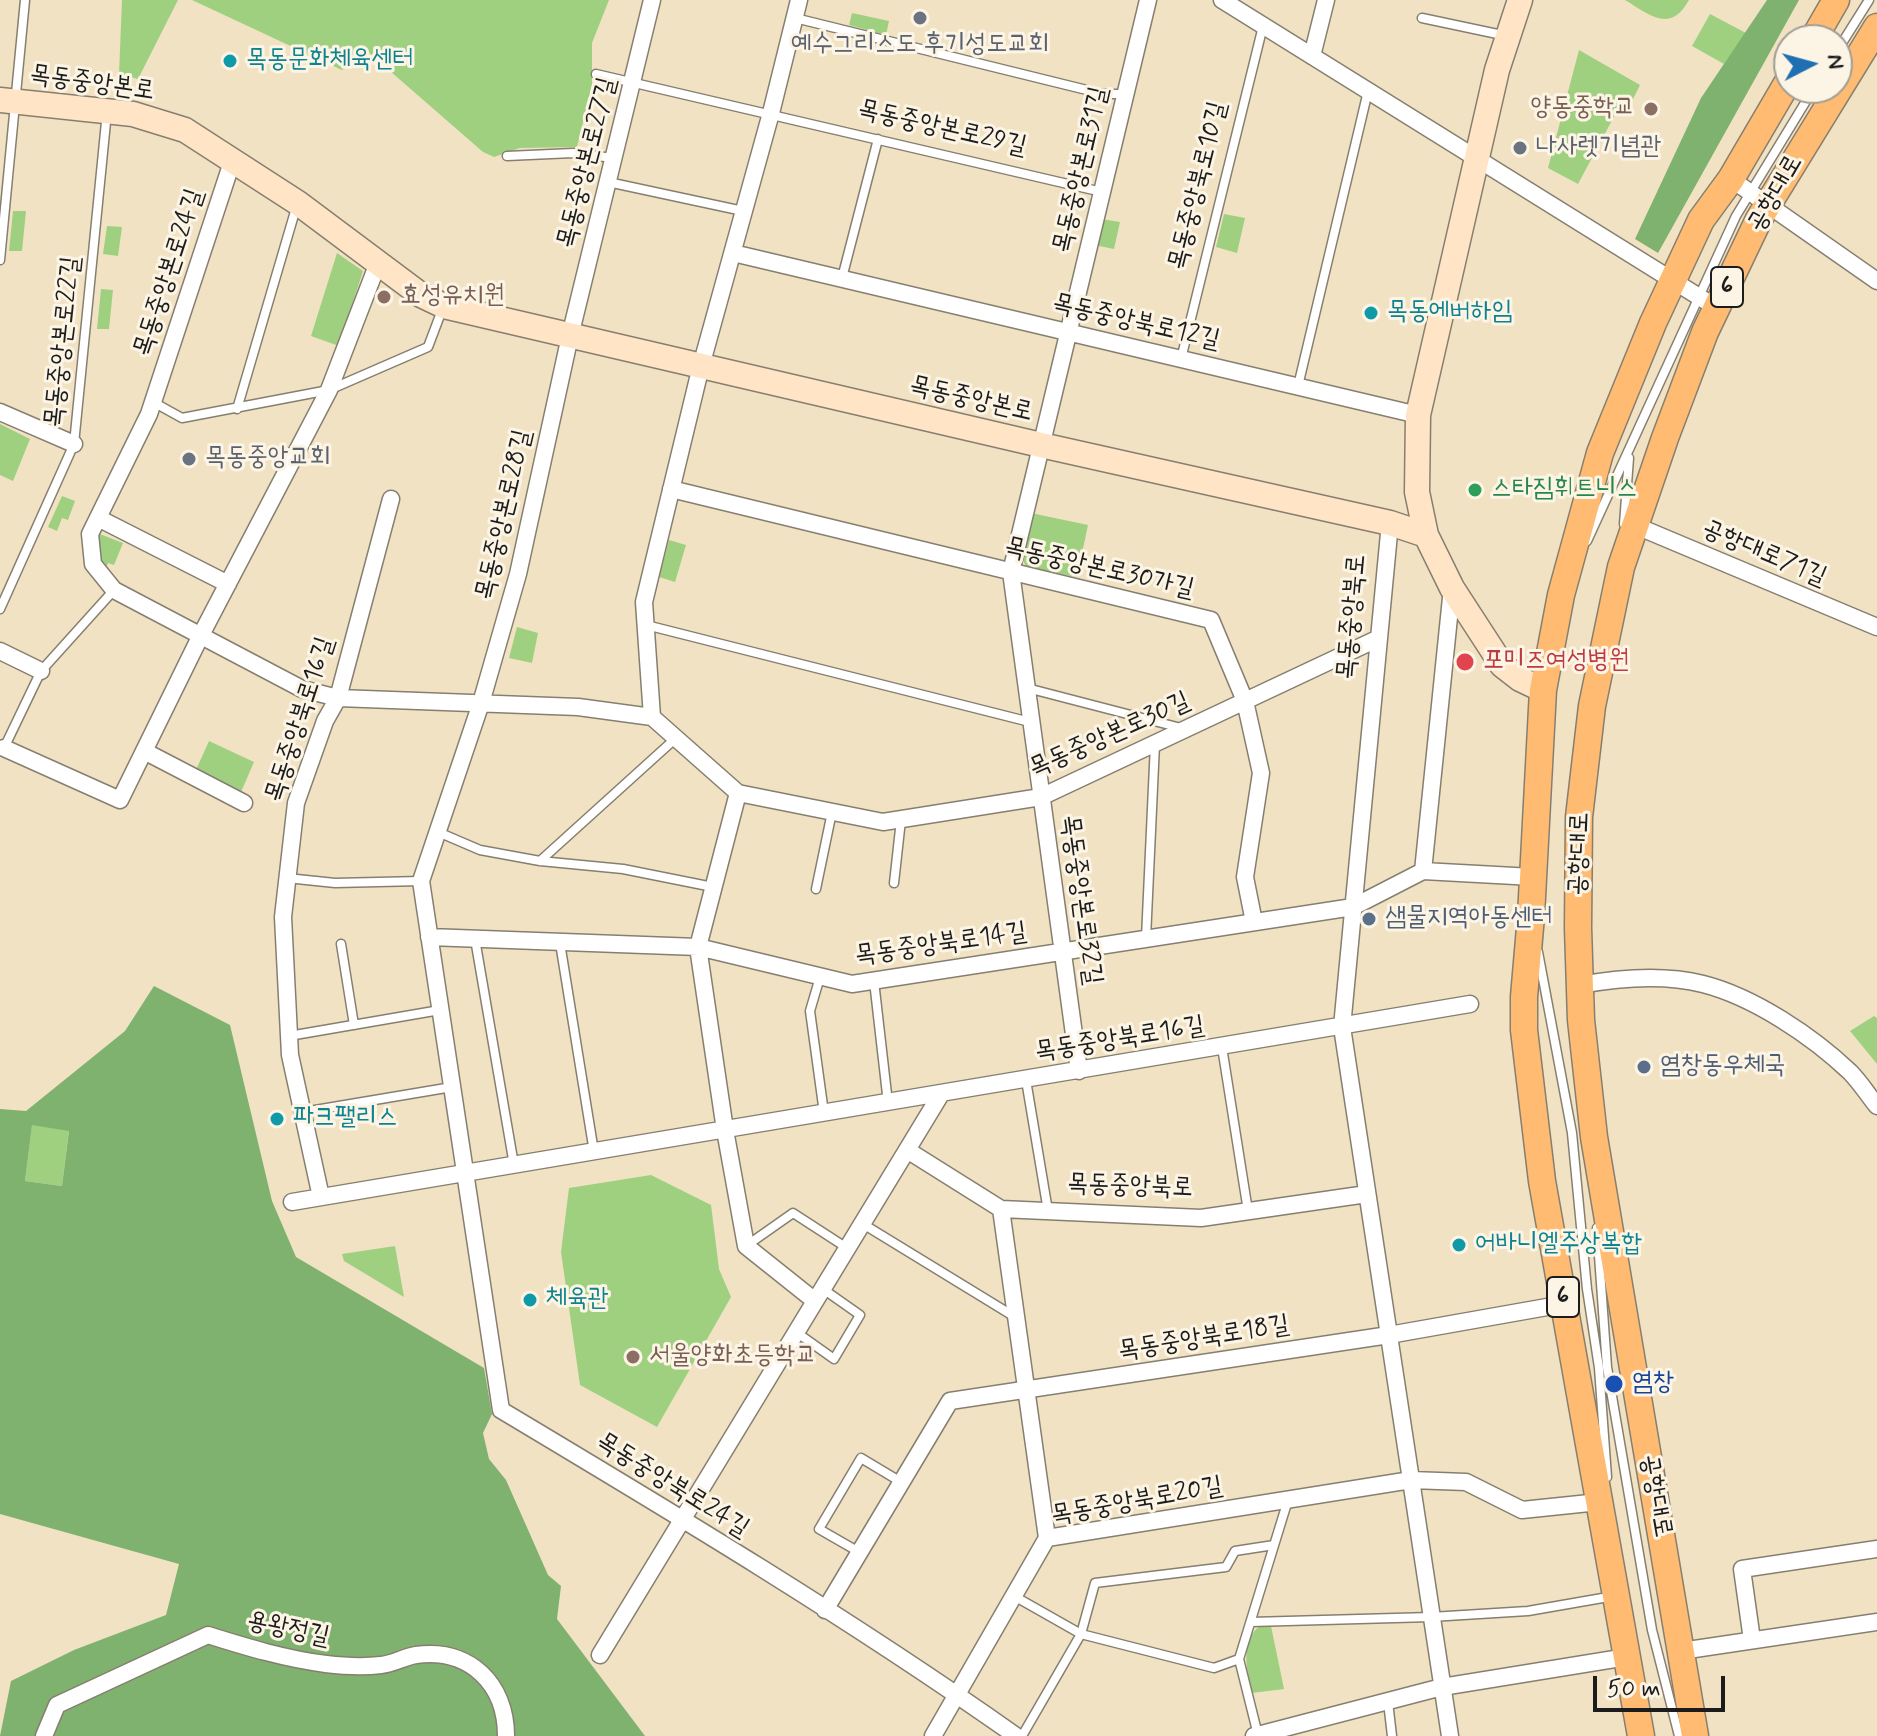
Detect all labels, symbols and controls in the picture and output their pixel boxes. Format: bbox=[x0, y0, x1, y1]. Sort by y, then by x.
marker: 예수그리스도 후기성도교회 bbox=[911, 9, 929, 27]
north arrow bbox=[1773, 24, 1853, 104]
place label: 예수그리스도 후기성도교회 bbox=[791, 30, 1049, 62]
place label: 목동문화체육센터 bbox=[246, 45, 413, 77]
marker: 목동문화체육센터 bbox=[221, 52, 239, 70]
text: N bbox=[1820, 53, 1850, 70]
street label: 목동중앙본로 bbox=[28, 60, 156, 108]
street label: 목동중앙본로27길 bbox=[552, 74, 624, 252]
street label: 목동중앙본로31길 bbox=[1048, 84, 1116, 256]
place label: 양동중학교 bbox=[1530, 93, 1635, 125]
street label: 목동중앙본로29길 bbox=[855, 94, 1029, 164]
street label: 목동중앙북로10길 bbox=[1163, 98, 1235, 274]
marker: 양동중학교 bbox=[1642, 100, 1660, 118]
place label: 나사렛기념관 bbox=[1536, 132, 1662, 164]
marker: 나사렛기념관 bbox=[1511, 139, 1529, 157]
street label: 공항대로 bbox=[1742, 150, 1810, 238]
street label: 목동중앙본로24길 bbox=[128, 185, 212, 361]
street label: 목동중앙본로22길 bbox=[39, 255, 89, 429]
road number: 6 bbox=[1711, 267, 1743, 307]
place label: 효성유치원 bbox=[400, 281, 505, 313]
marker: 효성유치원 bbox=[375, 288, 393, 306]
street label: 목동중앙북로12길 bbox=[1049, 289, 1223, 357]
place label: 목동에버하임 bbox=[1387, 297, 1513, 329]
marker: 목동에버하임 bbox=[1362, 304, 1380, 322]
street label: 목동중앙본로 bbox=[906, 371, 1036, 429]
street label: 목동중앙본로28길 bbox=[470, 427, 540, 603]
place label: 목동중앙교회 bbox=[205, 443, 331, 475]
marker: 목동중앙교회 bbox=[180, 450, 198, 468]
place label: 스타짐휘트니스 bbox=[1491, 474, 1637, 506]
marker: 스타짐휘트니스 bbox=[1466, 481, 1484, 499]
street label: 공항대로71길 bbox=[1697, 514, 1831, 594]
street label: 목동중앙본로30가길 bbox=[1001, 532, 1197, 606]
street label: 목동중앙북로 bbox=[1332, 553, 1374, 681]
street label: 목동중앙북로16길 bbox=[260, 634, 342, 806]
place label: 포미즈여성병원 bbox=[1483, 646, 1629, 678]
marker: 포미즈여성병원 bbox=[1454, 651, 1476, 673]
street label: 목동중앙본로30길 bbox=[1025, 687, 1195, 785]
street label: 공항대로 bbox=[1563, 812, 1597, 896]
street label: 목동중앙본로32길 bbox=[1053, 813, 1107, 987]
place label: 샘물지역아동센터 bbox=[1385, 903, 1552, 935]
marker: 샘물지역아동센터 bbox=[1360, 910, 1378, 928]
street label: 목동중앙북로14길 bbox=[853, 917, 1029, 973]
street label: 목동중앙북로16길 bbox=[1033, 1011, 1207, 1069]
place label: 염창동우체국 bbox=[1660, 1051, 1786, 1083]
marker: 염창동우체국 bbox=[1635, 1058, 1653, 1076]
place label: 파크팰리스 bbox=[293, 1103, 398, 1135]
marker: 파크팰리스 bbox=[268, 1110, 286, 1128]
street label: 목동중앙북로 bbox=[1067, 1169, 1193, 1205]
place label: 어바니엘주상복합 bbox=[1475, 1229, 1642, 1261]
marker: 어바니엘주상복합 bbox=[1450, 1236, 1468, 1254]
road number: 6 bbox=[1547, 1277, 1579, 1317]
place label: 체육관 bbox=[546, 1284, 609, 1316]
marker: 체육관 bbox=[521, 1291, 539, 1309]
street label: 목동중앙북로18길 bbox=[1116, 1310, 1292, 1368]
place label: 서울양화초등학교 bbox=[649, 1341, 816, 1373]
marker: 서울양화초등학교 bbox=[624, 1348, 642, 1366]
place label: 염창 bbox=[1632, 1368, 1674, 1400]
marker: 염창 bbox=[1603, 1373, 1625, 1395]
street label: 목동중앙북로24길 bbox=[590, 1427, 754, 1545]
street label: 공항대로 bbox=[1632, 1452, 1678, 1540]
street label: 목동중앙북로20길 bbox=[1049, 1472, 1225, 1532]
street label: 용왕정길 bbox=[244, 1606, 332, 1654]
scale bar bbox=[1597, 1660, 1729, 1710]
text: 50 m bbox=[1607, 1674, 1661, 1705]

